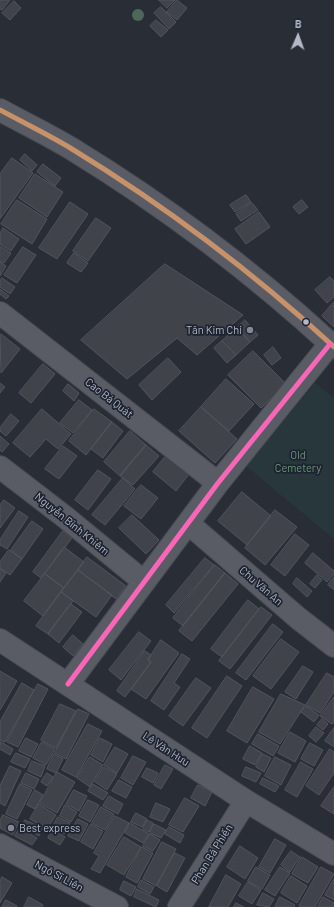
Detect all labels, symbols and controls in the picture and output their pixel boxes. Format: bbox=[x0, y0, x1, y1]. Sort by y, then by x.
north arrow bbox=[278, 16, 318, 56]
text: B bbox=[295, 17, 302, 30]
unlabelled marker bbox=[301, 317, 311, 327]
place label: Tân Kim Chi bbox=[186, 323, 242, 337]
marker: Tân Kim Chi bbox=[245, 325, 255, 335]
street label: Cao Bá Quát bbox=[83, 375, 135, 421]
park label: Old Cemetery bbox=[275, 448, 321, 474]
street label: Nguyễn Bỉnh Khiêm bbox=[32, 490, 112, 558]
street label: Chu Văn An bbox=[237, 564, 285, 608]
street label: Lê Văn Hưu bbox=[140, 729, 192, 769]
place label: Best express bbox=[19, 821, 80, 835]
street label: Phan Bá Phiến bbox=[188, 822, 236, 886]
marker: Best express bbox=[6, 823, 16, 833]
street label: Ngô Sĩ Liên bbox=[32, 858, 86, 894]

